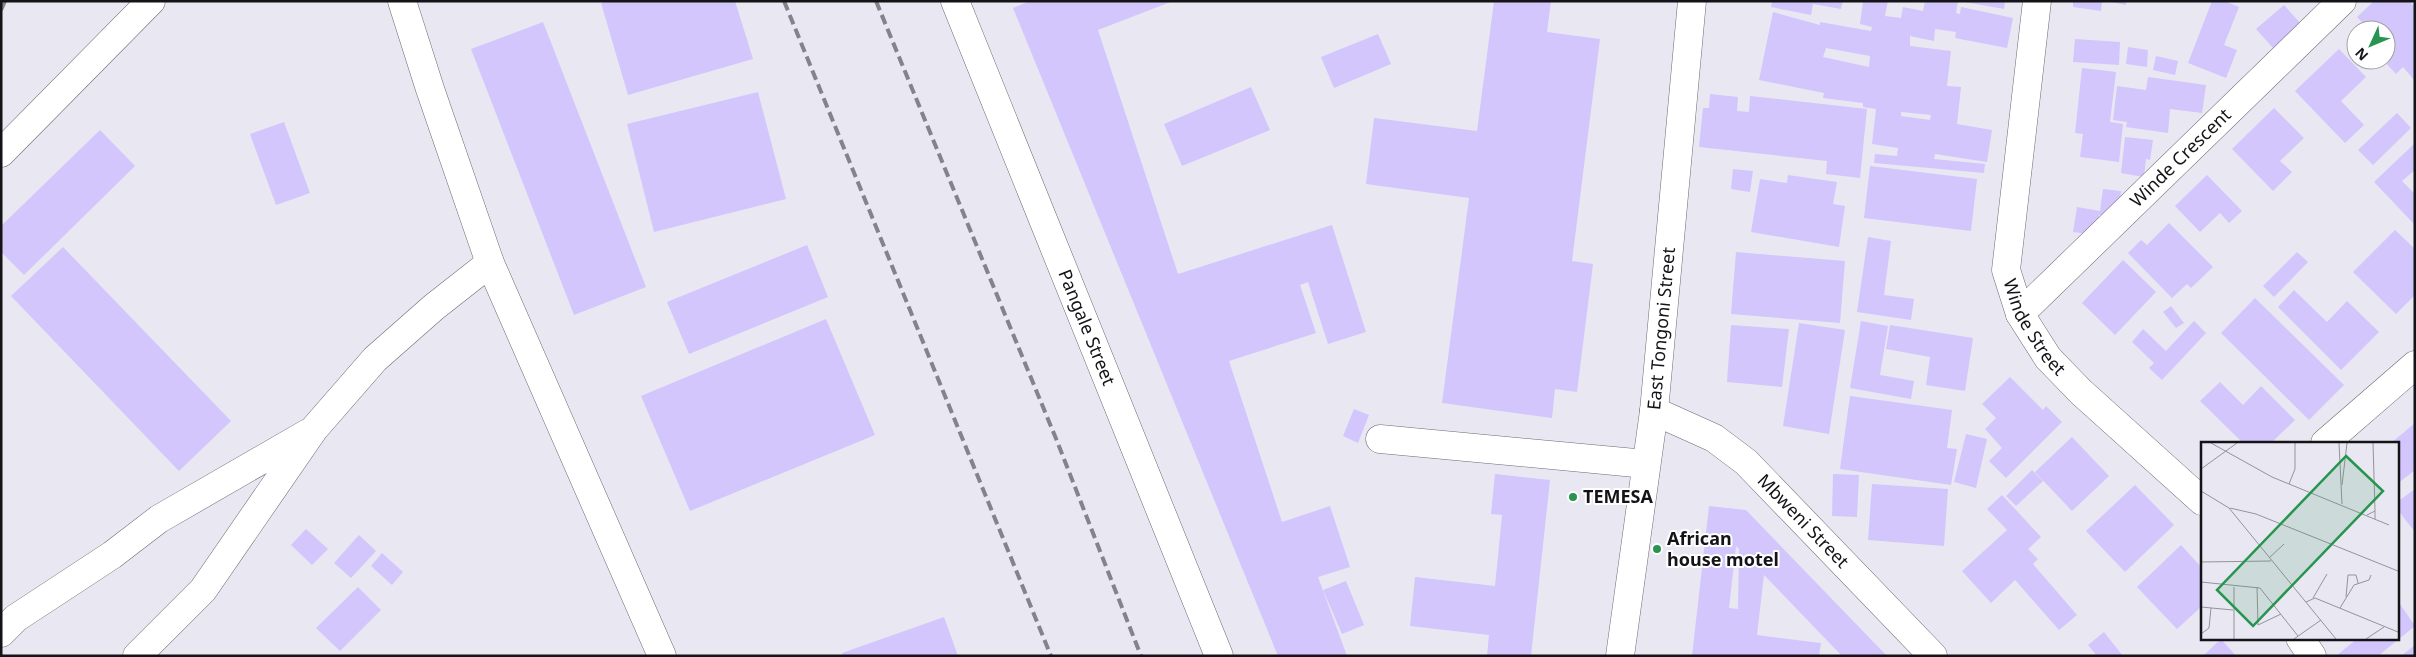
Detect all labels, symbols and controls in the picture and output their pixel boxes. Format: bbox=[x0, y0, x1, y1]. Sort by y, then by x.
north arrow bbox=[2346, 20, 2396, 70]
text: N bbox=[2350, 44, 2372, 65]
street label: Winde Crescent bbox=[2124, 102, 2236, 212]
street label: East Tongoni Street bbox=[1641, 246, 1680, 411]
street label: Pangale Street bbox=[1053, 266, 1122, 389]
street label: Winde Street bbox=[1999, 275, 2072, 381]
inset map bbox=[2201, 442, 2398, 640]
street label: Mbweni Street bbox=[1753, 468, 1855, 573]
place label: TEMESA bbox=[1583, 484, 1653, 508]
marker: TEMESA bbox=[1567, 491, 1579, 503]
place label: African house motel bbox=[1667, 526, 1779, 571]
marker: African house motel bbox=[1651, 543, 1663, 555]

